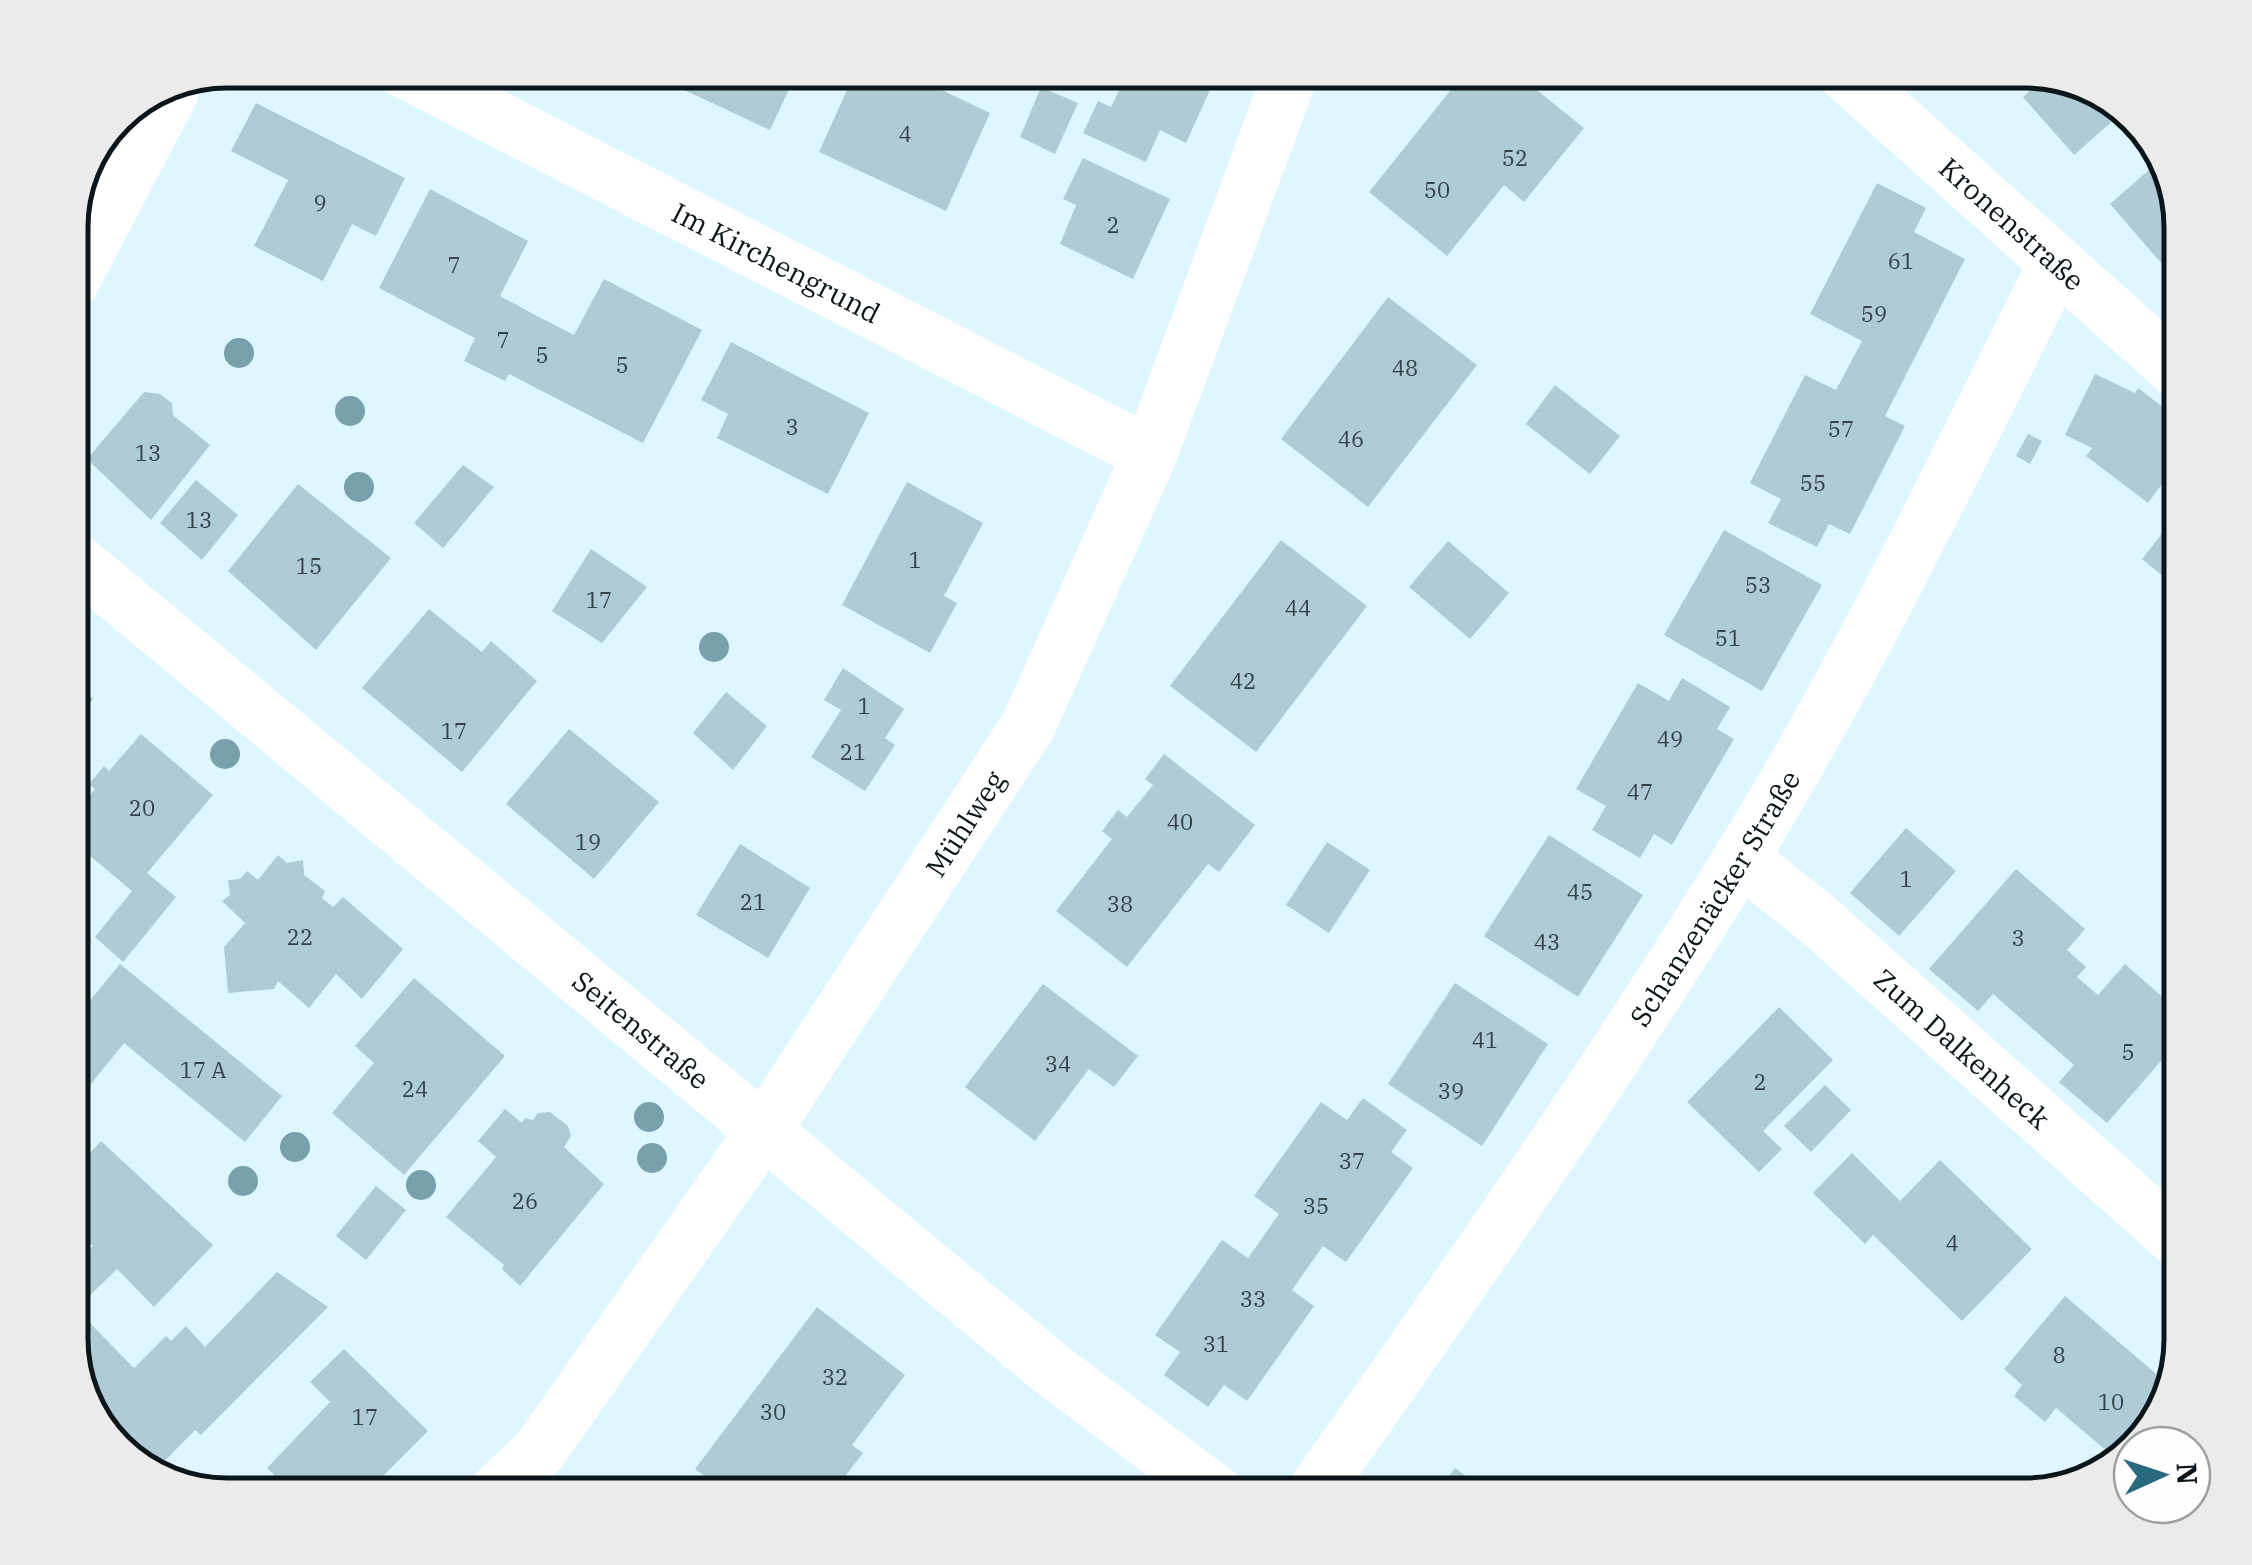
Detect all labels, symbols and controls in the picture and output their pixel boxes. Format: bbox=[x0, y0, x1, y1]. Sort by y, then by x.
house number: 4 bbox=[898, 119, 912, 148]
house number: 52 bbox=[1502, 143, 1528, 172]
street label: Kronenstraße bbox=[1932, 149, 2093, 298]
house number: 50 bbox=[1424, 175, 1450, 204]
house number: 9 bbox=[313, 188, 327, 217]
street label: Im Kirchengrund bbox=[666, 193, 887, 331]
house number: 2 bbox=[1106, 210, 1120, 239]
house number: 61 bbox=[1888, 246, 1914, 275]
house number: 7 bbox=[447, 250, 461, 279]
house number: 59 bbox=[1861, 299, 1887, 328]
house number: 7 bbox=[496, 325, 510, 354]
house number: 5 bbox=[535, 340, 549, 369]
house number: 5 bbox=[615, 350, 629, 379]
house number: 48 bbox=[1392, 353, 1418, 382]
house number: 3 bbox=[785, 412, 799, 441]
house number: 57 bbox=[1828, 414, 1854, 443]
house number: 46 bbox=[1338, 424, 1364, 453]
house number: 13 bbox=[135, 438, 161, 467]
house number: 55 bbox=[1800, 468, 1826, 497]
house number: 13 bbox=[186, 505, 212, 534]
house number: 1 bbox=[908, 545, 922, 574]
house number: 15 bbox=[296, 551, 322, 580]
house number: 53 bbox=[1745, 570, 1771, 599]
house number: 17 bbox=[586, 585, 612, 614]
house number: 44 bbox=[1285, 593, 1311, 622]
house number: 51 bbox=[1715, 623, 1741, 652]
house number: 42 bbox=[1230, 666, 1256, 695]
house number: 1 bbox=[857, 691, 871, 720]
house number: 17 bbox=[441, 716, 467, 745]
house number: 49 bbox=[1657, 724, 1683, 753]
house number: 21 bbox=[840, 737, 866, 766]
street label: Mühlweg bbox=[916, 763, 1013, 883]
street label: Schanzenäcker Straße bbox=[1620, 763, 1808, 1033]
house number: 47 bbox=[1627, 777, 1653, 806]
house number: 20 bbox=[129, 793, 155, 822]
house number: 40 bbox=[1167, 807, 1193, 836]
house number: 19 bbox=[575, 827, 601, 856]
house number: 1 bbox=[1899, 864, 1913, 893]
house number: 45 bbox=[1567, 877, 1593, 906]
house number: 21 bbox=[740, 887, 766, 916]
house number: 38 bbox=[1107, 889, 1133, 918]
house number: 22 bbox=[287, 922, 313, 951]
house number: 3 bbox=[2011, 923, 2025, 952]
house number: 43 bbox=[1534, 927, 1560, 956]
street label: Zum Dalkenheck bbox=[1866, 960, 2059, 1137]
street label: Seitenstraße bbox=[565, 962, 718, 1097]
house number: 41 bbox=[1472, 1025, 1498, 1054]
house number: 5 bbox=[2121, 1037, 2135, 1066]
house number: 34 bbox=[1045, 1049, 1071, 1078]
house number: 17 A bbox=[180, 1055, 226, 1084]
house number: 2 bbox=[1753, 1067, 1767, 1096]
house number: 24 bbox=[402, 1074, 428, 1103]
house number: 39 bbox=[1438, 1076, 1464, 1105]
house number: 37 bbox=[1339, 1146, 1365, 1175]
house number: 26 bbox=[512, 1186, 538, 1215]
house number: 35 bbox=[1303, 1191, 1329, 1220]
house number: 4 bbox=[1945, 1228, 1959, 1257]
house number: 33 bbox=[1240, 1284, 1266, 1313]
house number: 31 bbox=[1203, 1329, 1229, 1358]
house number: 8 bbox=[2052, 1340, 2066, 1369]
house number: 32 bbox=[822, 1362, 848, 1391]
house number: 10 bbox=[2098, 1387, 2124, 1416]
house number: 30 bbox=[760, 1397, 786, 1426]
house number: 17 bbox=[352, 1402, 378, 1431]
north arrow bbox=[2112, 1425, 2212, 1525]
text: N bbox=[2168, 1462, 2207, 1486]

